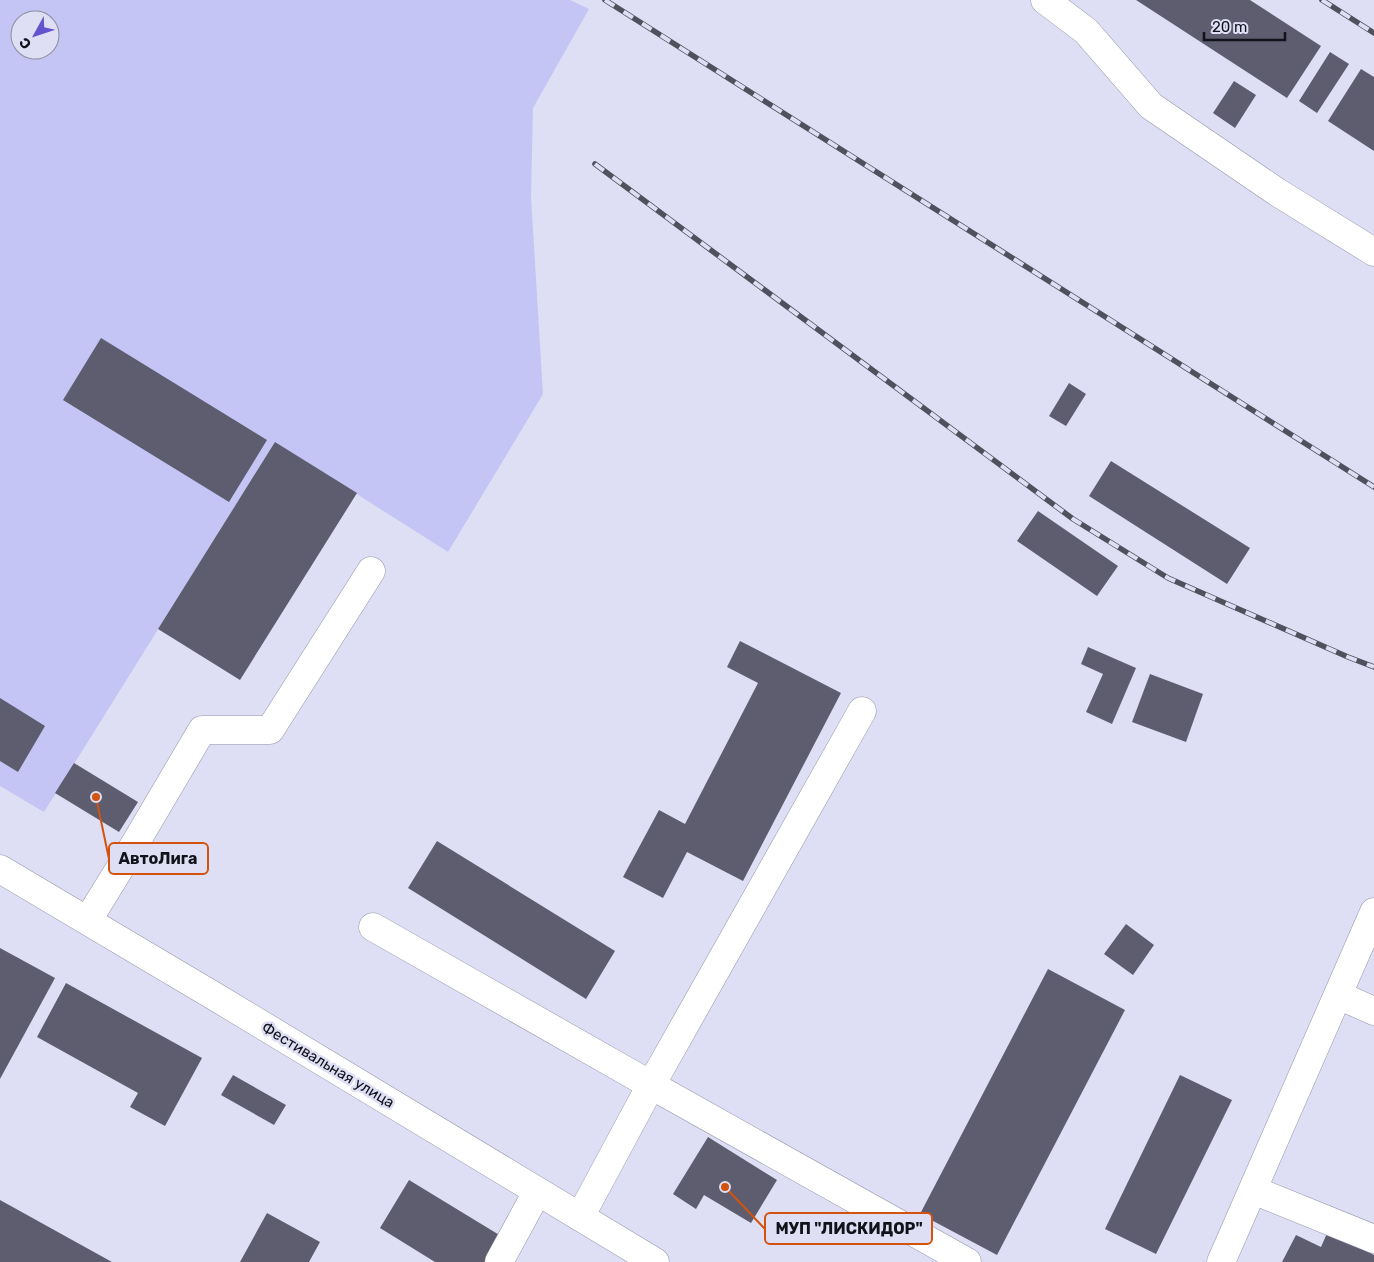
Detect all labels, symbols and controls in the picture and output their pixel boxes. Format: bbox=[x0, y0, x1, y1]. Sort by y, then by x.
north arrow bbox=[10, 10, 60, 60]
scale bar bbox=[1204, 10, 1285, 42]
text: 20 m bbox=[1212, 18, 1247, 36]
text: С bbox=[16, 34, 35, 52]
callout: АвтоЛига bbox=[109, 843, 208, 874]
text: АвтоЛига bbox=[119, 849, 197, 868]
street label: Фестивальная улица bbox=[258, 1018, 398, 1112]
callout: МУП "ЛИСКИДОР" bbox=[765, 1213, 932, 1244]
text: МУП "ЛИСКИДОР" bbox=[775, 1219, 923, 1238]

